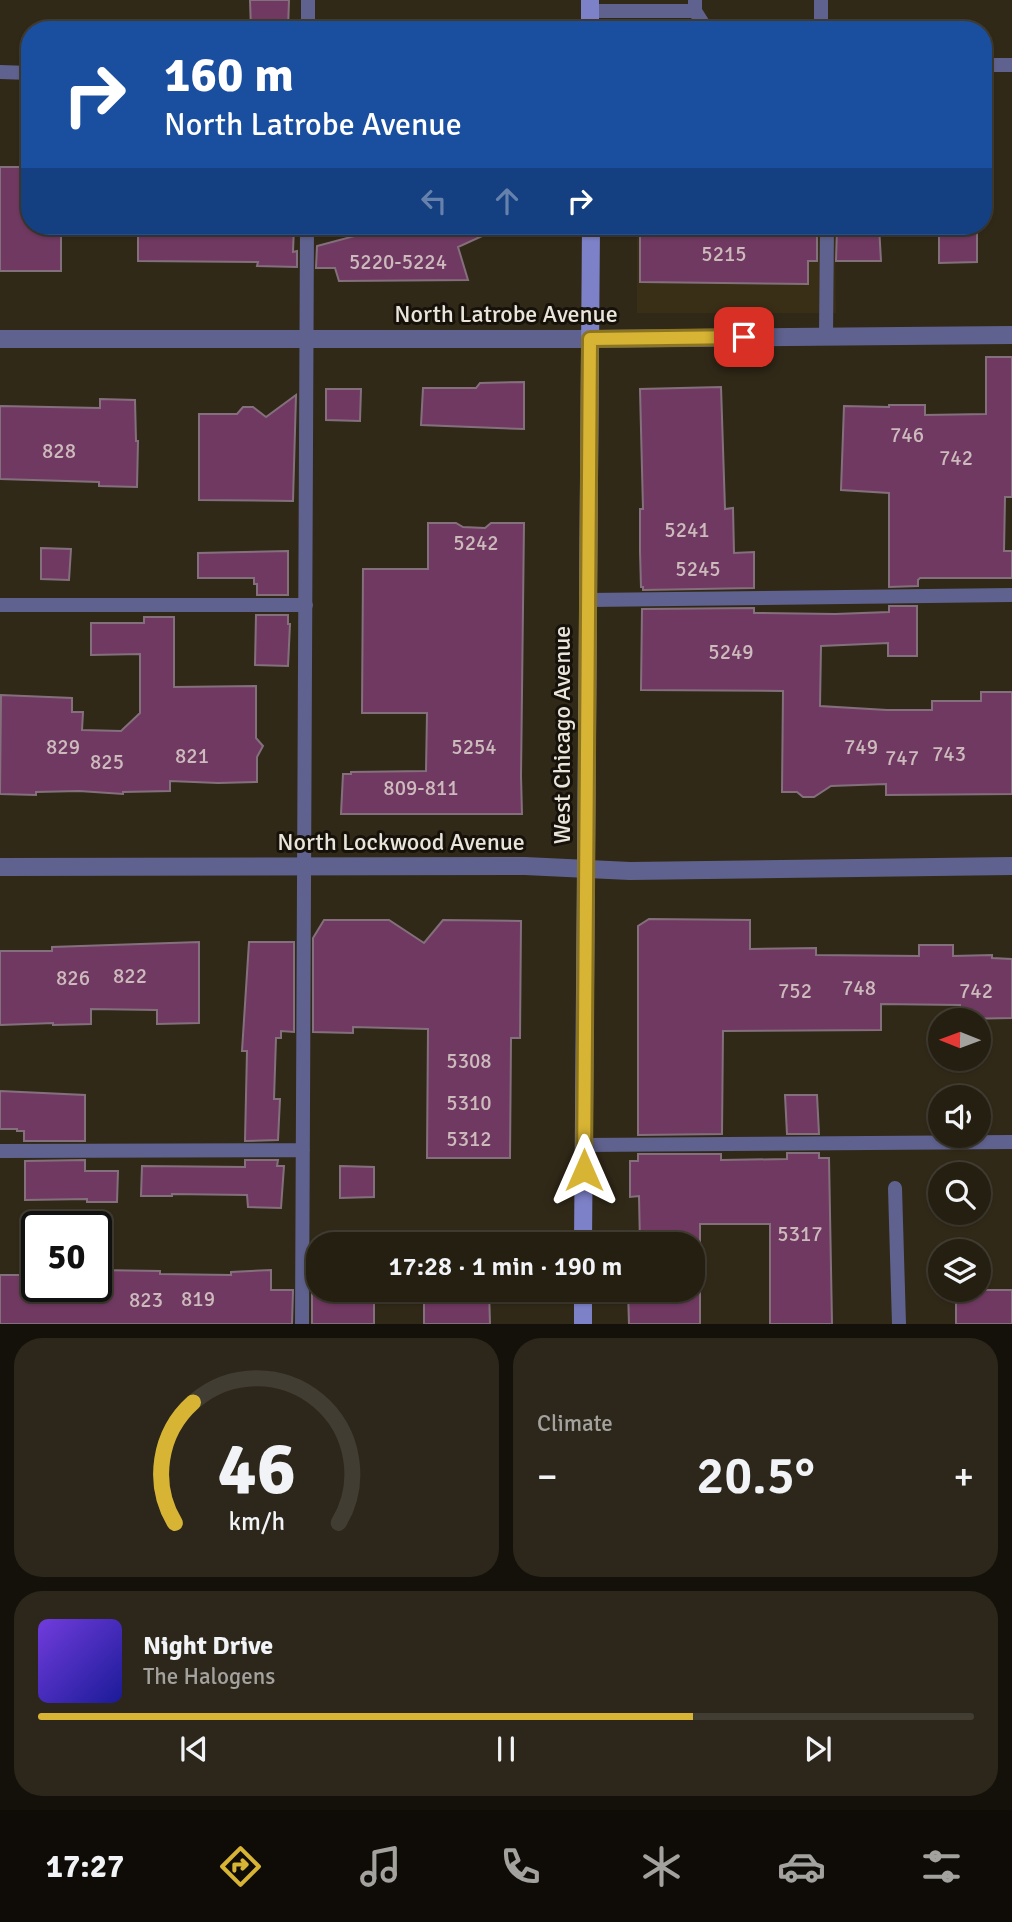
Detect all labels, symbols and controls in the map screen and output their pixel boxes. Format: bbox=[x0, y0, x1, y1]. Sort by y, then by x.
text: 160 m bbox=[164, 45, 294, 105]
icon: right bbox=[49, 49, 140, 140]
text: North Latrobe Avenue bbox=[164, 105, 462, 144]
icon: left bbox=[415, 182, 453, 220]
icon: ahead bbox=[488, 182, 526, 220]
icon: right bbox=[561, 182, 599, 220]
house number: 5215 bbox=[701, 241, 747, 267]
house number: 5220-5224 bbox=[349, 249, 447, 275]
street label: North Latrobe Avenue bbox=[394, 299, 618, 329]
pin bbox=[714, 307, 774, 367]
icon: arrive bbox=[725, 318, 763, 356]
house number: 746 bbox=[890, 422, 924, 448]
house number: 828 bbox=[42, 438, 76, 464]
house number: 742 bbox=[939, 445, 973, 471]
house number: 5241 bbox=[664, 517, 710, 543]
house number: 5242 bbox=[453, 530, 499, 556]
house number: 5245 bbox=[675, 556, 721, 582]
street label: West Chicago Avenue bbox=[547, 626, 577, 844]
house number: 5249 bbox=[708, 639, 754, 665]
house number: 829 bbox=[46, 734, 80, 760]
house number: 5254 bbox=[451, 734, 497, 760]
house number: 749 bbox=[844, 734, 878, 760]
house number: 743 bbox=[932, 741, 966, 767]
house number: 821 bbox=[175, 743, 209, 769]
house number: 747 bbox=[885, 745, 919, 771]
house number: 825 bbox=[90, 749, 124, 775]
house number: 809-811 bbox=[383, 775, 459, 801]
street label: North Lockwood Avenue bbox=[277, 827, 525, 857]
house number: 822 bbox=[113, 963, 147, 989]
house number: 826 bbox=[56, 965, 90, 991]
house number: 748 bbox=[842, 975, 876, 1001]
house number: 752 bbox=[778, 978, 812, 1004]
house number: 742 bbox=[959, 978, 993, 1004]
north arrow bbox=[928, 1008, 990, 1071]
map controls bbox=[928, 1008, 991, 1302]
house number: 5308 bbox=[446, 1048, 492, 1074]
button: sound bbox=[928, 1085, 991, 1148]
house number: 5310 bbox=[446, 1090, 492, 1116]
house number: 5312 bbox=[446, 1126, 492, 1152]
position arrow bbox=[547, 1133, 621, 1207]
button: search bbox=[928, 1162, 991, 1225]
speed limit sign: 50 bbox=[21, 1211, 112, 1302]
house number: 5317 bbox=[777, 1221, 823, 1247]
button: layers bbox=[928, 1239, 991, 1302]
text: 17:28 · 1 min · 190 m bbox=[389, 1251, 622, 1283]
house number: 819 bbox=[181, 1286, 215, 1312]
house number: 823 bbox=[129, 1287, 163, 1313]
text: Climate bbox=[537, 1409, 613, 1438]
text: 46 bbox=[217, 1426, 296, 1515]
text: 20.5° bbox=[696, 1444, 815, 1508]
text: − bbox=[537, 1453, 558, 1500]
text: + bbox=[953, 1453, 974, 1500]
text: km/h bbox=[228, 1506, 285, 1537]
text: Night Drive bbox=[143, 1630, 273, 1662]
text: The Halogens bbox=[143, 1662, 275, 1691]
icon: previous bbox=[175, 1730, 213, 1768]
icon: pause bbox=[487, 1730, 525, 1768]
icon: next bbox=[799, 1730, 837, 1768]
icon: directions bbox=[216, 1842, 265, 1891]
icon: music bbox=[356, 1842, 405, 1891]
icon: phone bbox=[496, 1842, 545, 1891]
icon: climate bbox=[637, 1842, 686, 1891]
icon: car bbox=[777, 1842, 826, 1891]
icon: filters bbox=[917, 1842, 966, 1891]
text: 17:27 bbox=[46, 1847, 124, 1886]

